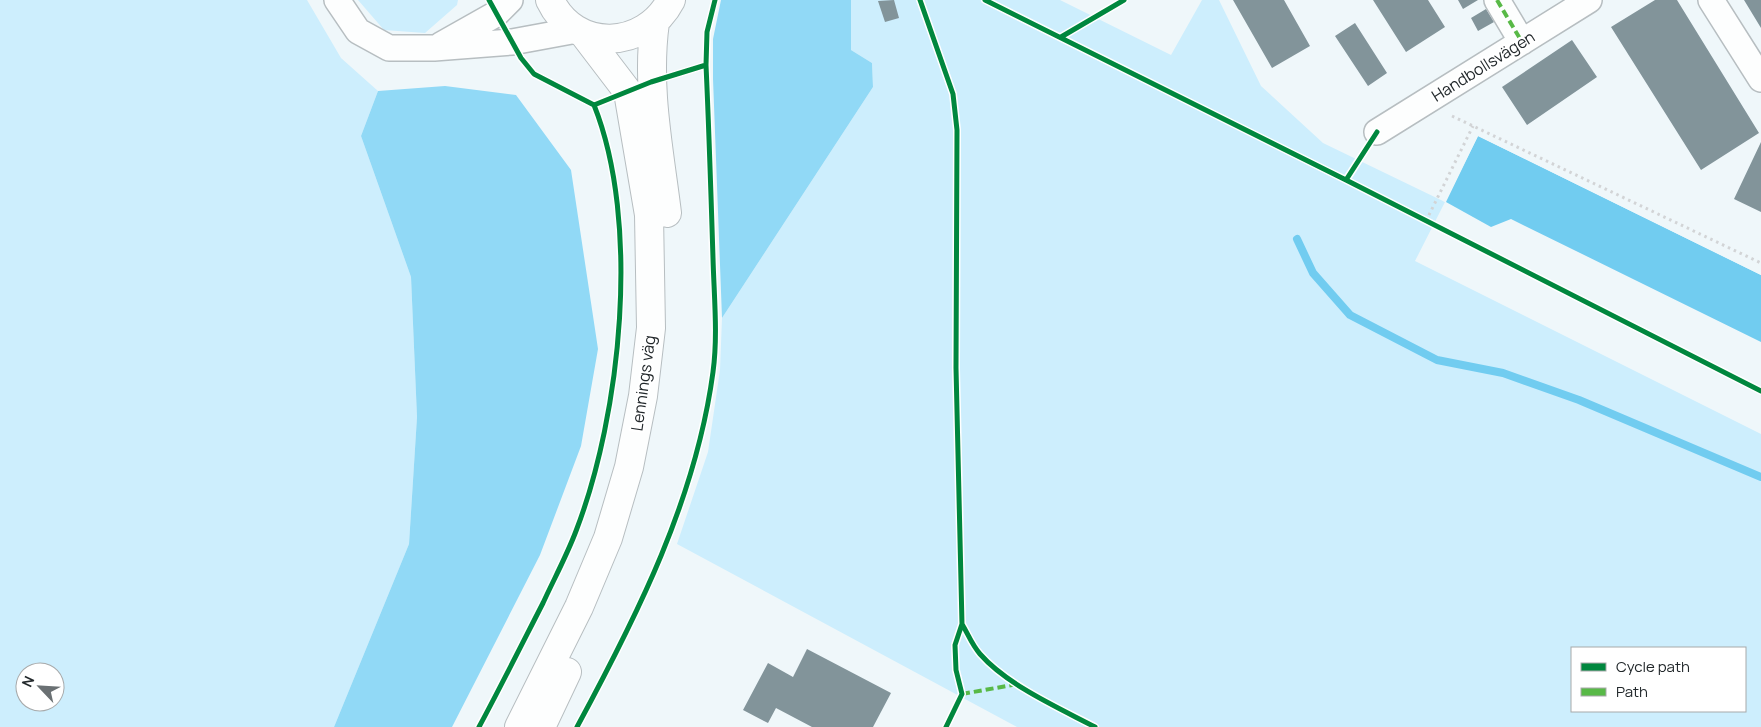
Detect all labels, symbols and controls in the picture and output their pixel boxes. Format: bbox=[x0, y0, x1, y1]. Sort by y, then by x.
street label: Handbollsvägen bbox=[1427, 25, 1539, 107]
street label: Lennings väg bbox=[625, 334, 661, 432]
legend bbox=[1571, 647, 1746, 712]
text: Cycle path bbox=[1616, 656, 1690, 677]
north arrow bbox=[15, 662, 65, 712]
text: N bbox=[17, 673, 39, 690]
text: Path bbox=[1616, 681, 1648, 702]

